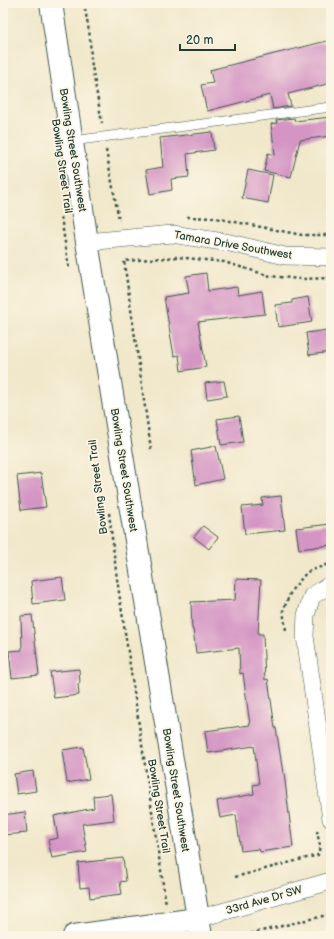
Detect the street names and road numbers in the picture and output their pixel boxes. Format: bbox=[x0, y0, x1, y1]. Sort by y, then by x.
street label: Bowling Street Southwest bbox=[57, 87, 89, 214]
street label: Bowling Street Trail bbox=[49, 118, 75, 214]
street label: Tamara Drive Southwest bbox=[173, 228, 294, 262]
street label: Bowling Street Southwest bbox=[108, 407, 140, 534]
street label: Bowling Street Trail bbox=[86, 439, 110, 535]
street label: Bowling Street Southwest bbox=[160, 727, 192, 854]
street label: Bowling Street Trail bbox=[145, 758, 173, 854]
street label: 33rd Ave Dr SW bbox=[224, 883, 304, 917]

